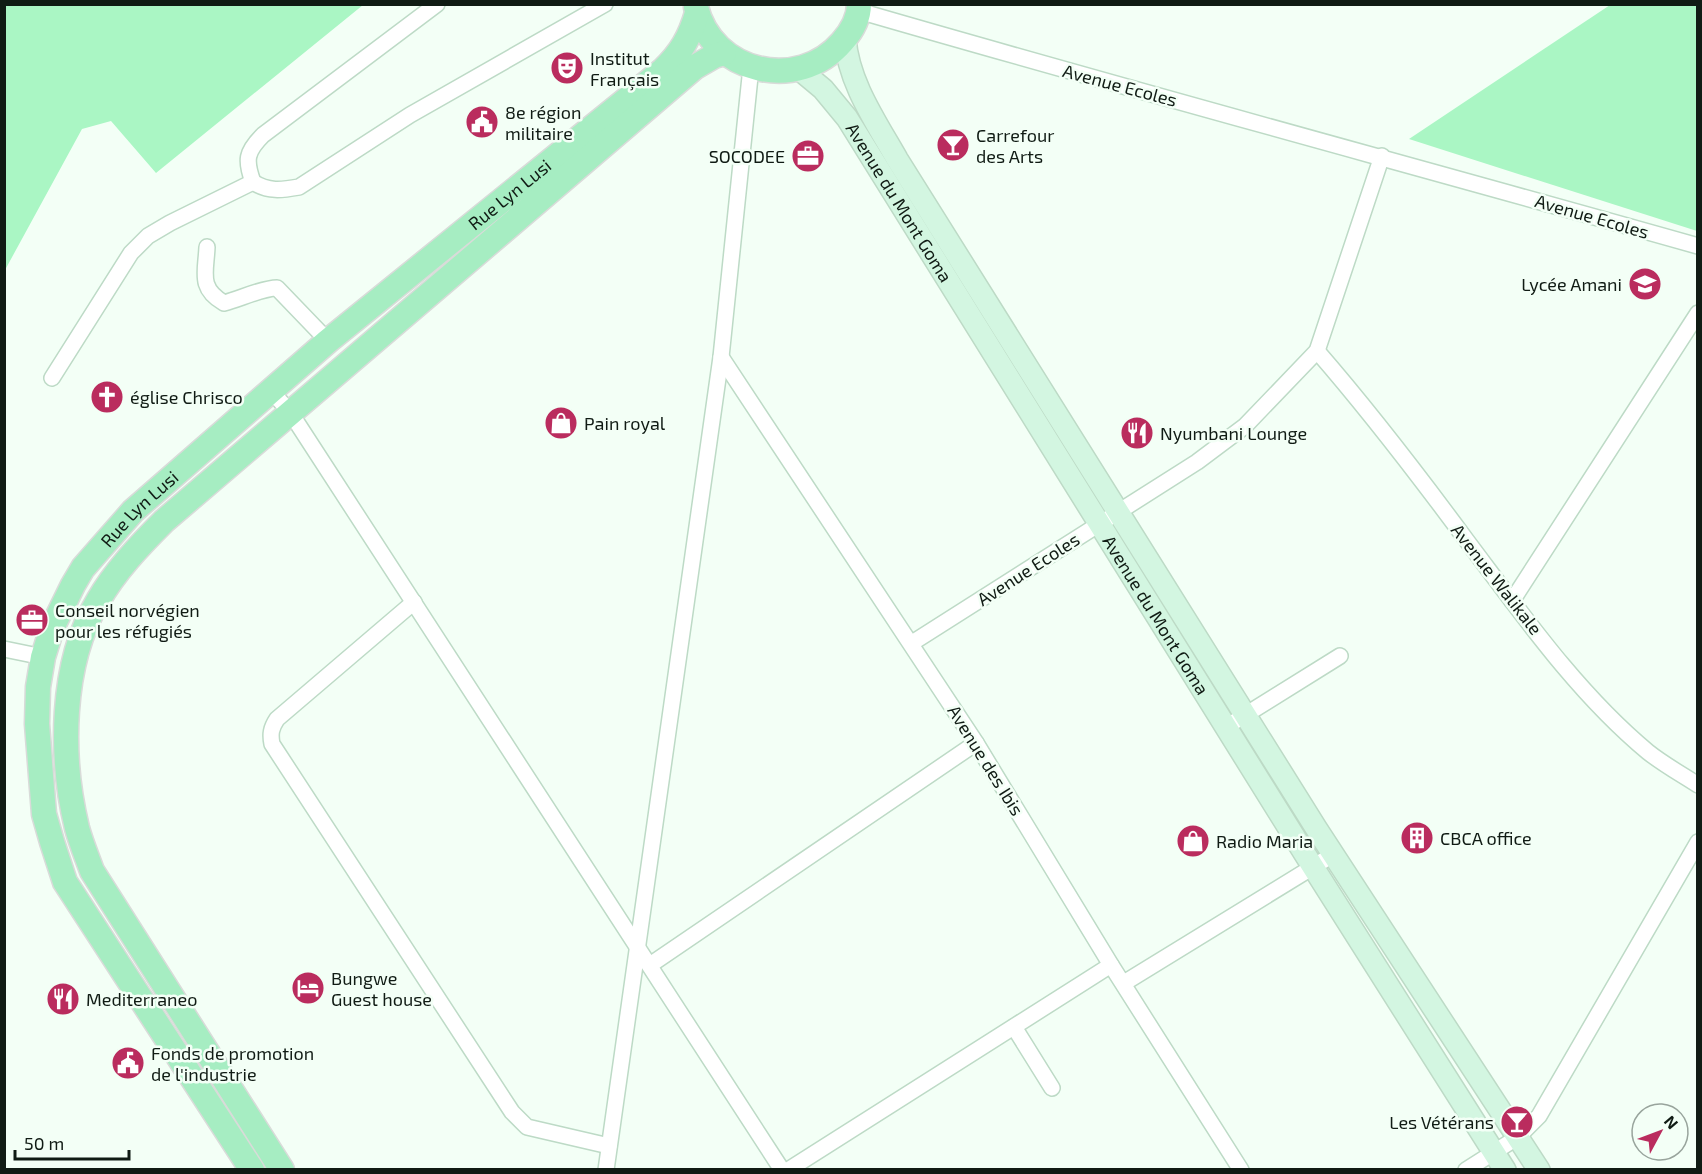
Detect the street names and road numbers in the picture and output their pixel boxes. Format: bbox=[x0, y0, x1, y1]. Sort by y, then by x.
street label: Avenue Ecoles bbox=[1060, 59, 1180, 111]
street label: Avenue du Mont Goma bbox=[842, 118, 957, 286]
street label: Rue Lyn Lusi bbox=[463, 154, 555, 234]
street label: Avenue Ecoles bbox=[1533, 189, 1651, 243]
street label: Rue Lyn Lusi bbox=[96, 466, 183, 551]
street label: Avenue Walikale bbox=[1447, 519, 1547, 639]
street label: Avenue Ecoles bbox=[973, 528, 1083, 610]
street label: Avenue du Mont Goma bbox=[1098, 531, 1214, 699]
street label: Avenue des Ibis bbox=[943, 701, 1029, 819]

